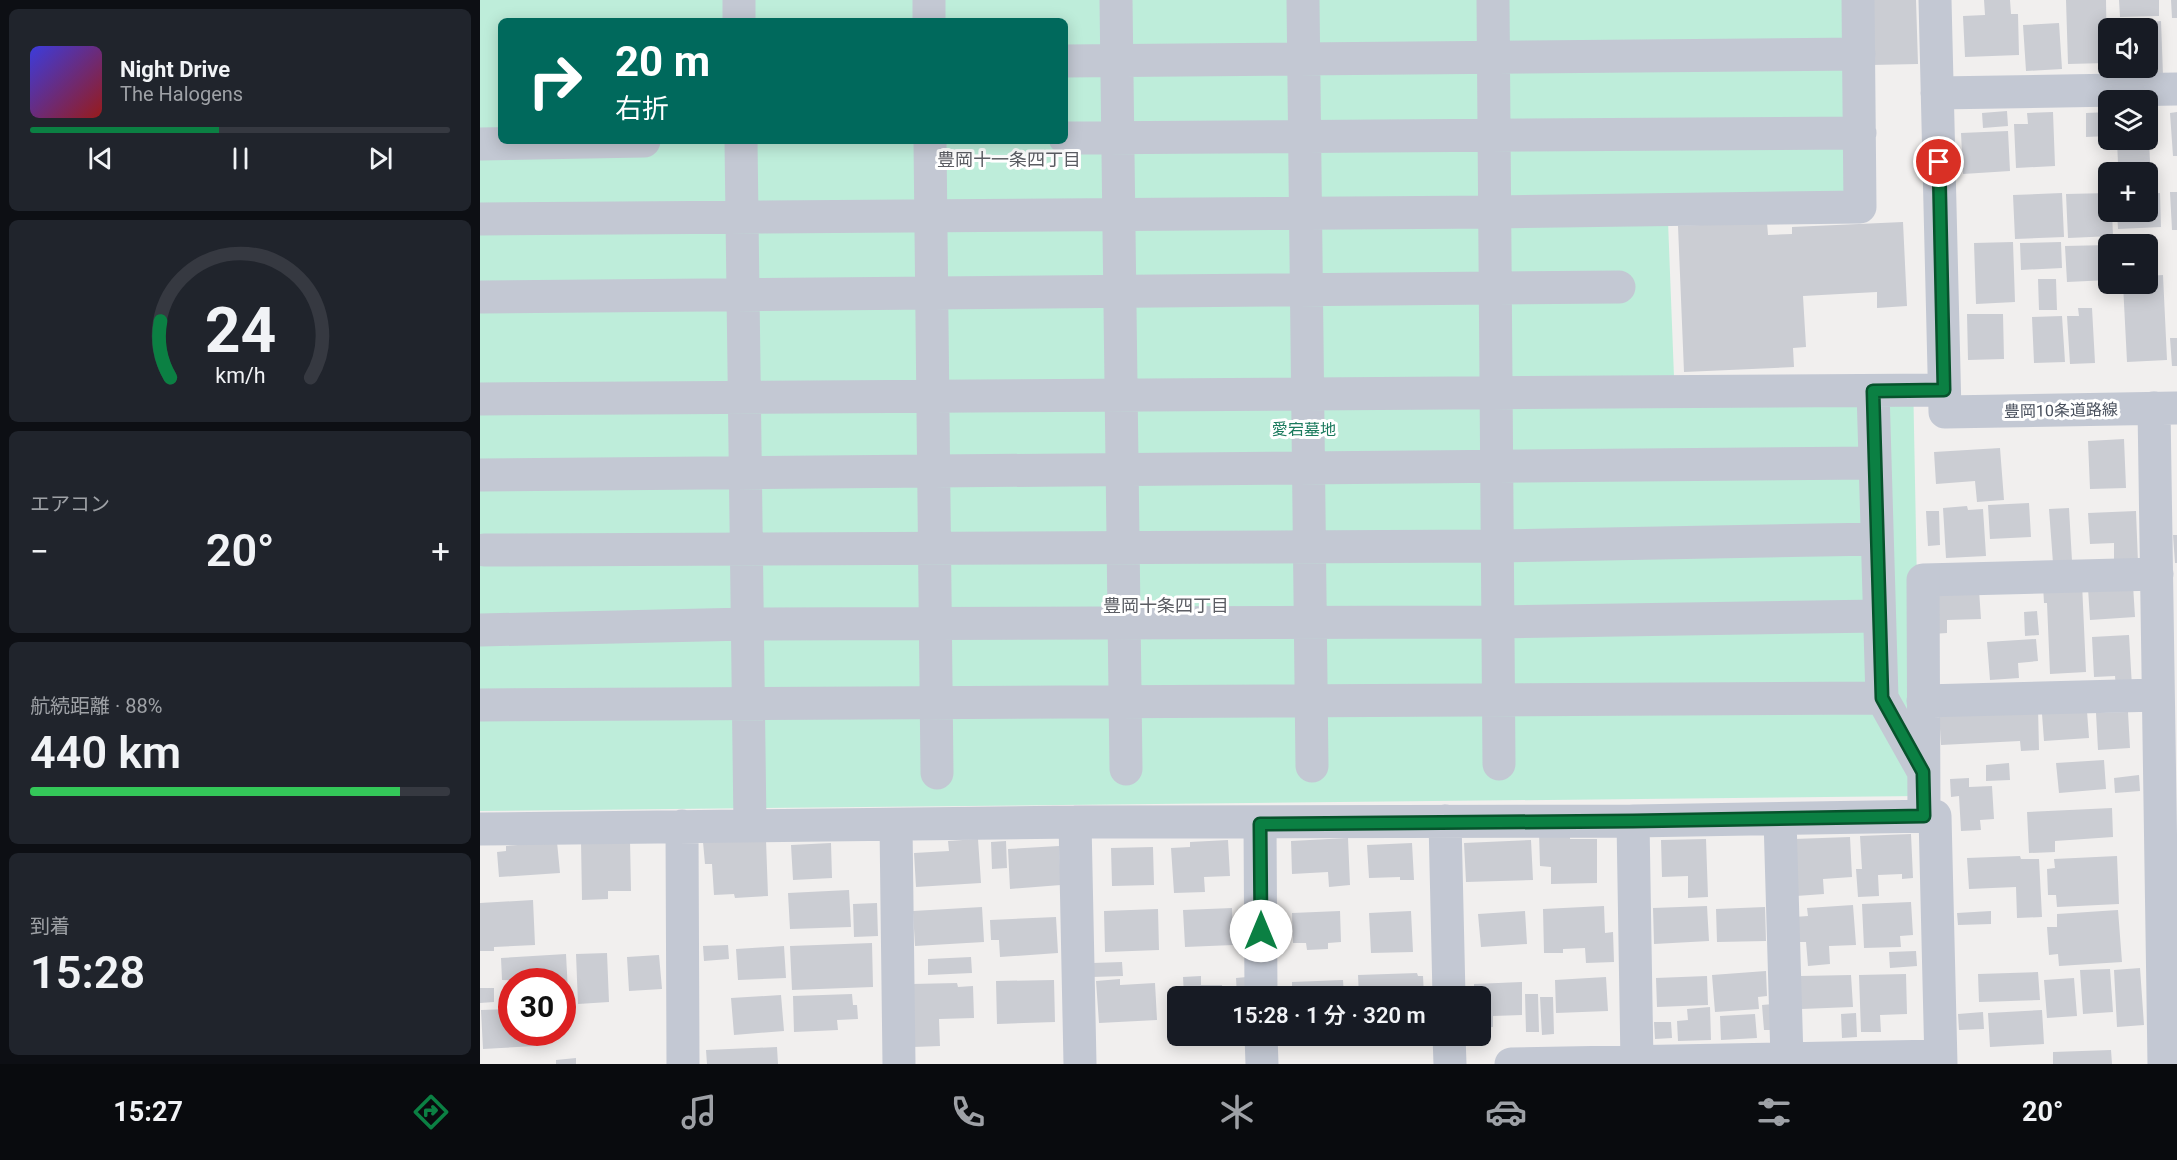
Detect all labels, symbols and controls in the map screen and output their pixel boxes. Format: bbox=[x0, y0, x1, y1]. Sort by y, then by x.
map controls bbox=[2098, 18, 2158, 294]
button: sound bbox=[2098, 18, 2158, 78]
text: 20 m bbox=[615, 37, 710, 86]
icon: right bbox=[516, 42, 594, 120]
text: Night Drive bbox=[120, 57, 230, 82]
text: The Halogens bbox=[120, 82, 243, 106]
button: layers bbox=[2098, 90, 2158, 150]
text: 右折 bbox=[615, 93, 669, 125]
pin bbox=[1913, 136, 1964, 187]
icon: previous bbox=[84, 142, 117, 175]
icon: pause bbox=[224, 142, 257, 175]
icon: next bbox=[364, 142, 397, 175]
icon: arrive bbox=[1922, 145, 1955, 178]
district label: 豊岡十一条四丁目 bbox=[937, 149, 1081, 170]
button: + bbox=[2098, 162, 2158, 222]
button: − bbox=[2098, 234, 2158, 294]
text: 24 bbox=[204, 294, 276, 367]
text: km/h bbox=[215, 363, 265, 388]
street label: 豊岡10条道路線 bbox=[2004, 400, 2118, 421]
park label: 愛宕墓地 bbox=[1272, 420, 1336, 439]
text: エアコン bbox=[30, 492, 110, 516]
text: 20° bbox=[206, 524, 274, 577]
text: − bbox=[30, 532, 49, 571]
text: + bbox=[431, 532, 450, 571]
district label: 豊岡十条四丁目 bbox=[1103, 595, 1229, 616]
text: 航続距離 · 88% bbox=[30, 694, 162, 718]
text: 440 km bbox=[30, 726, 181, 779]
position arrow bbox=[1229, 899, 1293, 963]
text: 到着 bbox=[30, 914, 70, 938]
text: 15:28 bbox=[30, 946, 145, 999]
speed limit sign: 30 bbox=[498, 968, 576, 1046]
text: 15:28 · 1 分 · 320 m bbox=[1232, 1003, 1426, 1028]
icon: directions bbox=[410, 1091, 452, 1133]
icon: music bbox=[678, 1091, 720, 1133]
icon: phone bbox=[947, 1091, 989, 1133]
icon: climate bbox=[1216, 1091, 1258, 1133]
icon: car bbox=[1485, 1091, 1527, 1133]
icon: filters bbox=[1753, 1091, 1795, 1133]
text: 15:27 bbox=[113, 1096, 183, 1128]
text: 20° bbox=[2022, 1096, 2064, 1128]

